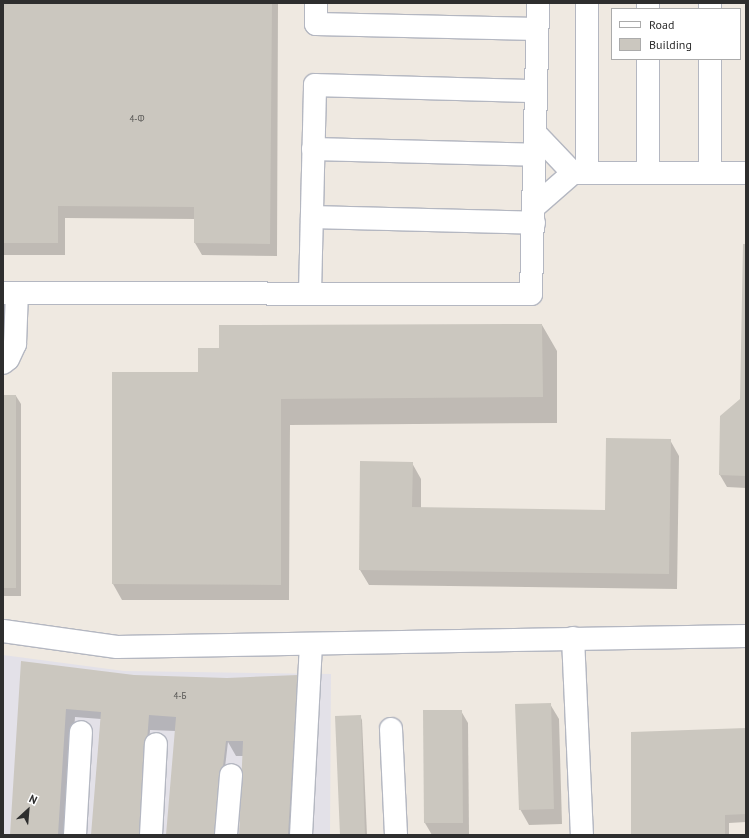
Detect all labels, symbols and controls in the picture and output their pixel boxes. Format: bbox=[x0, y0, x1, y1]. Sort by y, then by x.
legend bbox=[611, 8, 741, 60]
text: Road bbox=[649, 17, 674, 32]
text: Building bbox=[649, 37, 692, 52]
house number: 4-Ф bbox=[129, 114, 145, 124]
house number: 4-Б bbox=[173, 691, 187, 701]
north arrow bbox=[8, 790, 48, 830]
text: N bbox=[27, 791, 40, 807]

